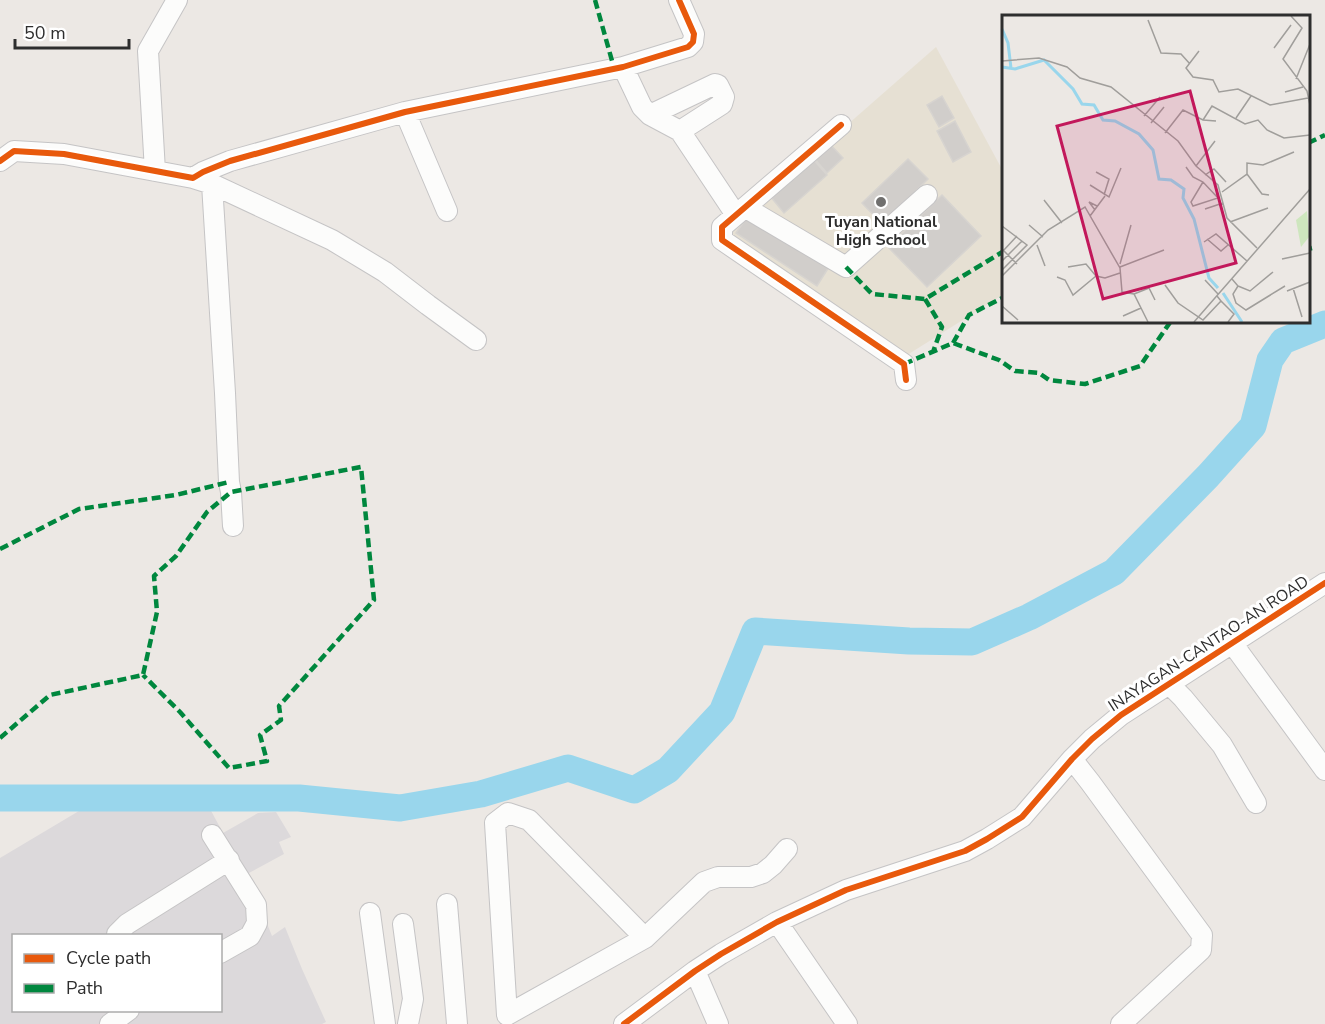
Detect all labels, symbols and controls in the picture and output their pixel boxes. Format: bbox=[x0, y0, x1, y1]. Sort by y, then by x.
scale bar bbox=[15, 12, 129, 50]
inset map bbox=[1002, 15, 1310, 322]
text: 50 m bbox=[24, 21, 66, 45]
marker: Tuyan National High School bbox=[874, 195, 888, 209]
place label: Tuyan National High School bbox=[825, 211, 937, 251]
street label: INAYAGAN-CANTAO-AN ROAD bbox=[1104, 571, 1313, 717]
legend bbox=[12, 934, 222, 1012]
text: Cycle path bbox=[66, 946, 151, 970]
text: Path bbox=[66, 976, 103, 1000]

